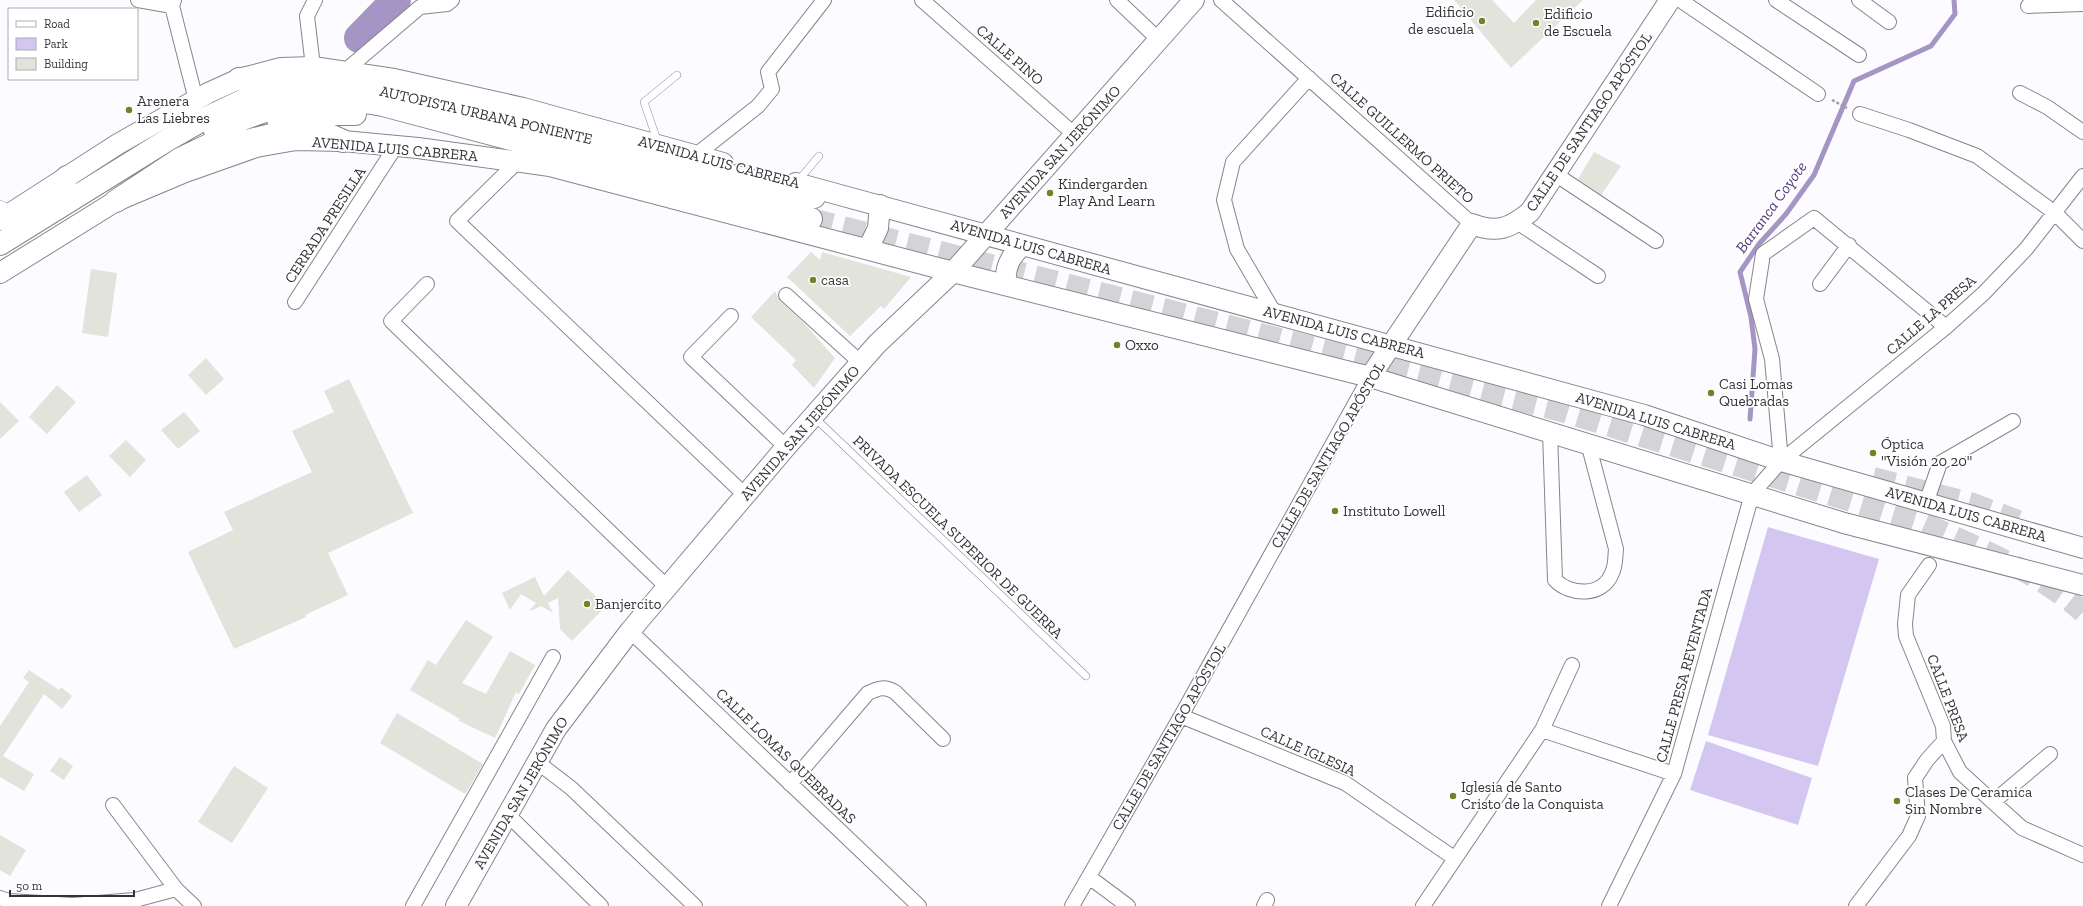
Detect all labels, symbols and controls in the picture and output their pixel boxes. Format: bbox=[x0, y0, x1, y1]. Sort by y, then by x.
place label: Edificio de escuela bbox=[1408, 3, 1474, 38]
place label: Edificio de Escuela bbox=[1544, 5, 1612, 40]
legend bbox=[8, 8, 138, 80]
marker: Edificio de escuela bbox=[1477, 16, 1487, 26]
text: Road bbox=[44, 17, 70, 31]
marker: Edificio de Escuela bbox=[1531, 18, 1541, 28]
street label: CALLE PINO bbox=[973, 21, 1047, 89]
street label: CALLE DE SANTIAGO APÓSTOL bbox=[1522, 29, 1656, 215]
text: Park bbox=[44, 37, 69, 51]
text: Building bbox=[44, 57, 88, 71]
street label: CALLE GUILLERMO PRIETO bbox=[1326, 69, 1478, 207]
street label: AUTOPISTA URBANA PONIENTE bbox=[378, 82, 594, 148]
street label: AVENIDA SAN JERÓNIMO bbox=[995, 82, 1125, 222]
place label: Arenera Las Liebres bbox=[137, 92, 210, 127]
marker: Arenera Las Liebres bbox=[124, 105, 134, 115]
street label: AVENIDA LUIS CABRERA bbox=[636, 132, 802, 192]
street label: AVENIDA LUIS CABRERA bbox=[311, 133, 479, 165]
water label: Barranca Coyote bbox=[1731, 157, 1811, 257]
street label: CERRADA PRESILLA bbox=[281, 163, 369, 287]
place label: Kindergarden Play And Learn bbox=[1058, 175, 1156, 210]
marker: Kindergarden Play And Learn bbox=[1045, 188, 1055, 198]
street label: AVENIDA LUIS CABRERA bbox=[949, 215, 1114, 279]
place label: casa bbox=[821, 271, 849, 289]
street label: CALLE LA PRESA bbox=[1883, 271, 1980, 359]
marker: casa bbox=[808, 275, 818, 285]
street label: AVENIDA LUIS CABRERA bbox=[1261, 302, 1427, 362]
place label: Oxxo bbox=[1125, 336, 1159, 354]
marker: Oxxo bbox=[1112, 340, 1122, 350]
street label: CALLE DE SANTIAGO APÓSTOL bbox=[1267, 359, 1389, 551]
street label: AVENIDA SAN JERÓNIMO bbox=[736, 362, 864, 504]
place label: Casi Lomas Quebradas bbox=[1719, 375, 1793, 410]
street label: AVENIDA LUIS CABRERA bbox=[1574, 388, 1738, 454]
marker: Casi Lomas Quebradas bbox=[1706, 388, 1716, 398]
street label: PRIVADA ESCUELA SUPERIOR DE GUERRA bbox=[849, 432, 1067, 643]
place label: Óptica "Visión 20 20" bbox=[1881, 435, 1972, 470]
marker: Óptica "Visión 20 20" bbox=[1868, 448, 1878, 458]
street label: AVENIDA LUIS CABRERA bbox=[1884, 482, 2049, 546]
place label: Instituto Lowell bbox=[1343, 502, 1445, 520]
marker: Instituto Lowell bbox=[1330, 506, 1340, 516]
street label: CALLE PRESA REVENTADA bbox=[1652, 585, 1716, 765]
place label: Banjercito bbox=[595, 595, 662, 613]
marker: Banjercito bbox=[582, 599, 592, 609]
street label: CALLE DE SANTIAGO APÓSTOL bbox=[1108, 641, 1230, 833]
street label: CALLE PRESA bbox=[1923, 652, 1973, 744]
street label: CALLE LOMAS QUEBRADAS bbox=[712, 684, 860, 828]
street label: AVENIDA SAN JERÓNIMO bbox=[470, 714, 572, 872]
street label: CALLE IGLESIA bbox=[1257, 722, 1359, 780]
place label: Iglesia de Santo Cristo de la Conquista bbox=[1461, 778, 1604, 813]
place label: Clases De Ceramica Sin Nombre bbox=[1905, 783, 2032, 818]
marker: Iglesia de Santo Cristo de la Conquista bbox=[1448, 791, 1458, 801]
marker: Clases De Ceramica Sin Nombre bbox=[1892, 796, 1902, 806]
scale bar bbox=[10, 872, 134, 898]
text: 50 m bbox=[16, 879, 43, 893]

